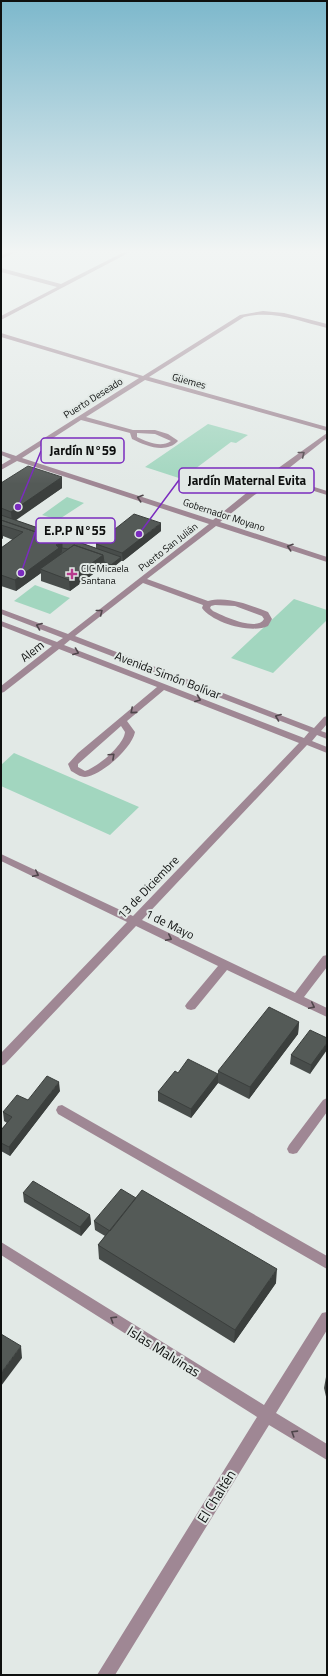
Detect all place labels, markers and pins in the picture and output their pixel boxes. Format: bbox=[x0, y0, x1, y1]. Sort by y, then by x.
callout: Jardín N°59 bbox=[41, 438, 124, 463]
callout: Jardín Maternal Evita bbox=[179, 468, 314, 493]
callout: E.P.P N°55 bbox=[36, 518, 115, 543]
place label: CIC Micaela Santana bbox=[81, 561, 129, 588]
marker: CIC Micaela Santana bbox=[66, 568, 78, 580]

